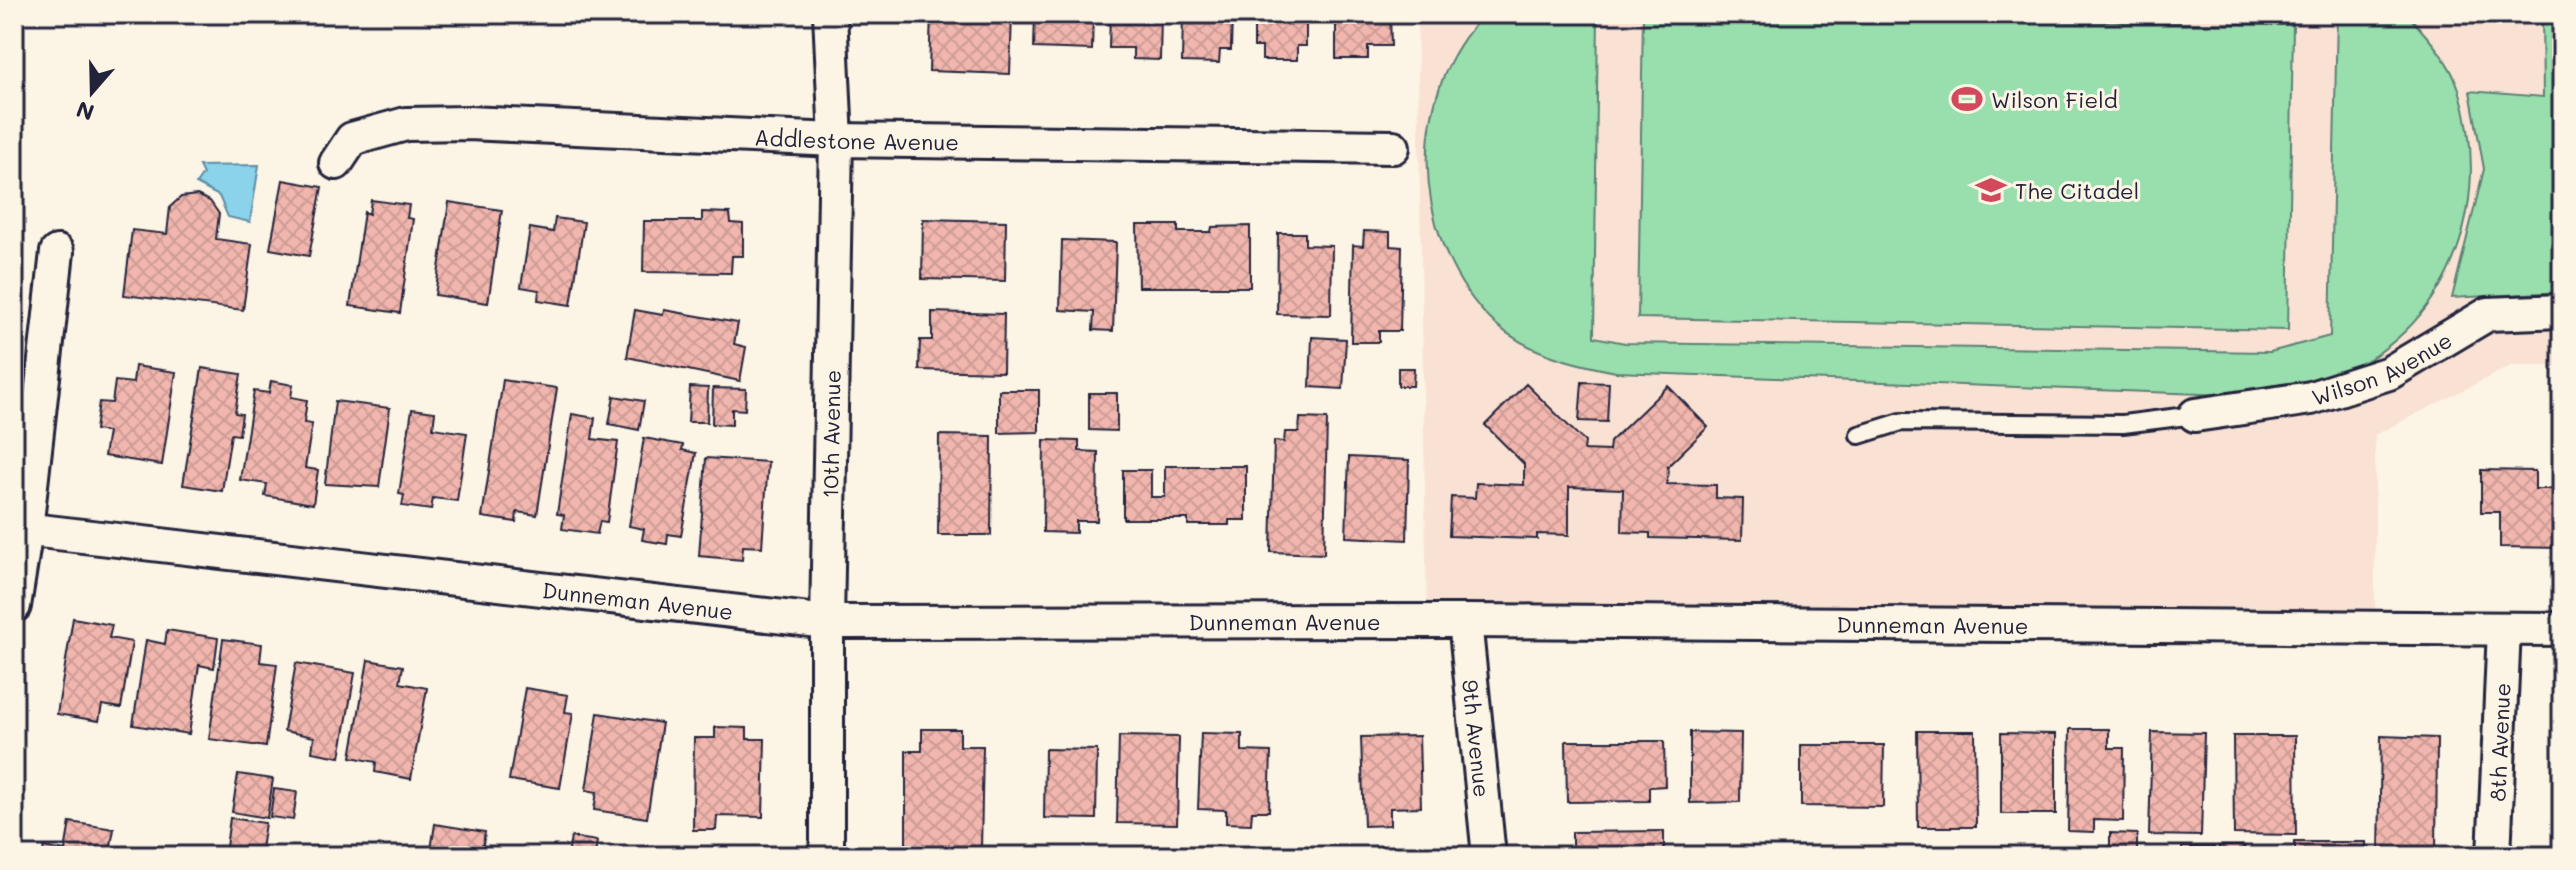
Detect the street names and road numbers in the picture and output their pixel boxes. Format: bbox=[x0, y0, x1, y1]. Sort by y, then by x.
street label: Addlestone Avenue bbox=[754, 122, 959, 156]
street label: Wilson Avenue bbox=[2308, 325, 2457, 411]
street label: 10th Avenue bbox=[815, 369, 846, 499]
street label: Dunneman Avenue bbox=[541, 575, 735, 626]
street label: Dunneman Avenue bbox=[1189, 607, 1381, 636]
street label: Dunneman Avenue bbox=[1837, 609, 2029, 640]
street label: 9th Avenue bbox=[1457, 678, 1497, 799]
street label: 8th Avenue bbox=[2482, 682, 2516, 802]

